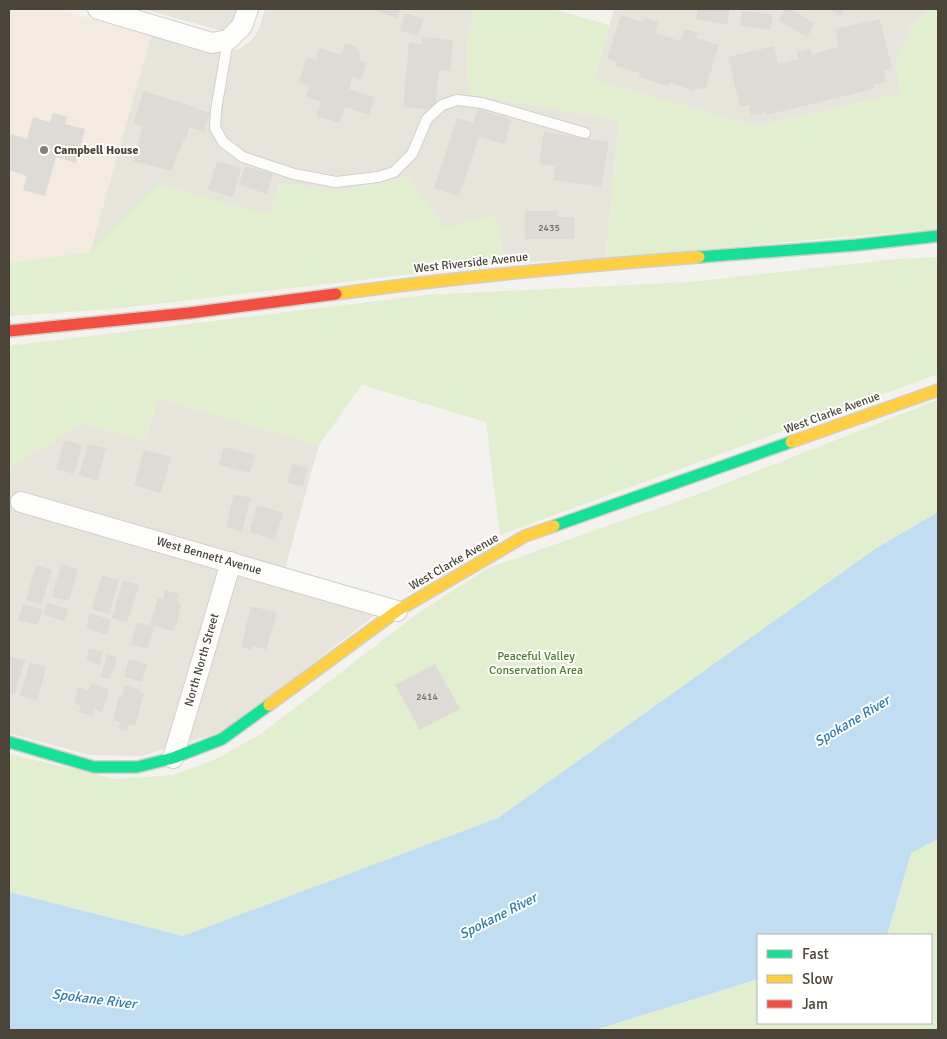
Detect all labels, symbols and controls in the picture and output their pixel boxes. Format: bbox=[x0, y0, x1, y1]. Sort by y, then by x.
place label: Campbell House bbox=[54, 143, 138, 158]
marker: Campbell House bbox=[38, 144, 50, 156]
house number: 2435 bbox=[538, 222, 560, 234]
street label: West Riverside Avenue bbox=[413, 250, 529, 276]
street label: West Clarke Avenue bbox=[782, 389, 882, 437]
street label: West Clarke Avenue bbox=[406, 530, 502, 594]
street label: West Bennett Avenue bbox=[155, 534, 263, 578]
street label: North North Street bbox=[182, 612, 222, 708]
park label: Peaceful Valley Conservation Area bbox=[489, 649, 583, 678]
house number: 2414 bbox=[416, 691, 438, 703]
water label: Spokane River bbox=[811, 691, 894, 750]
water label: Spokane River bbox=[456, 888, 541, 943]
legend bbox=[757, 934, 932, 1024]
text: Fast bbox=[802, 945, 829, 963]
text: Slow bbox=[802, 970, 833, 988]
water label: Spokane River bbox=[51, 985, 139, 1013]
text: Jam bbox=[802, 995, 828, 1013]

